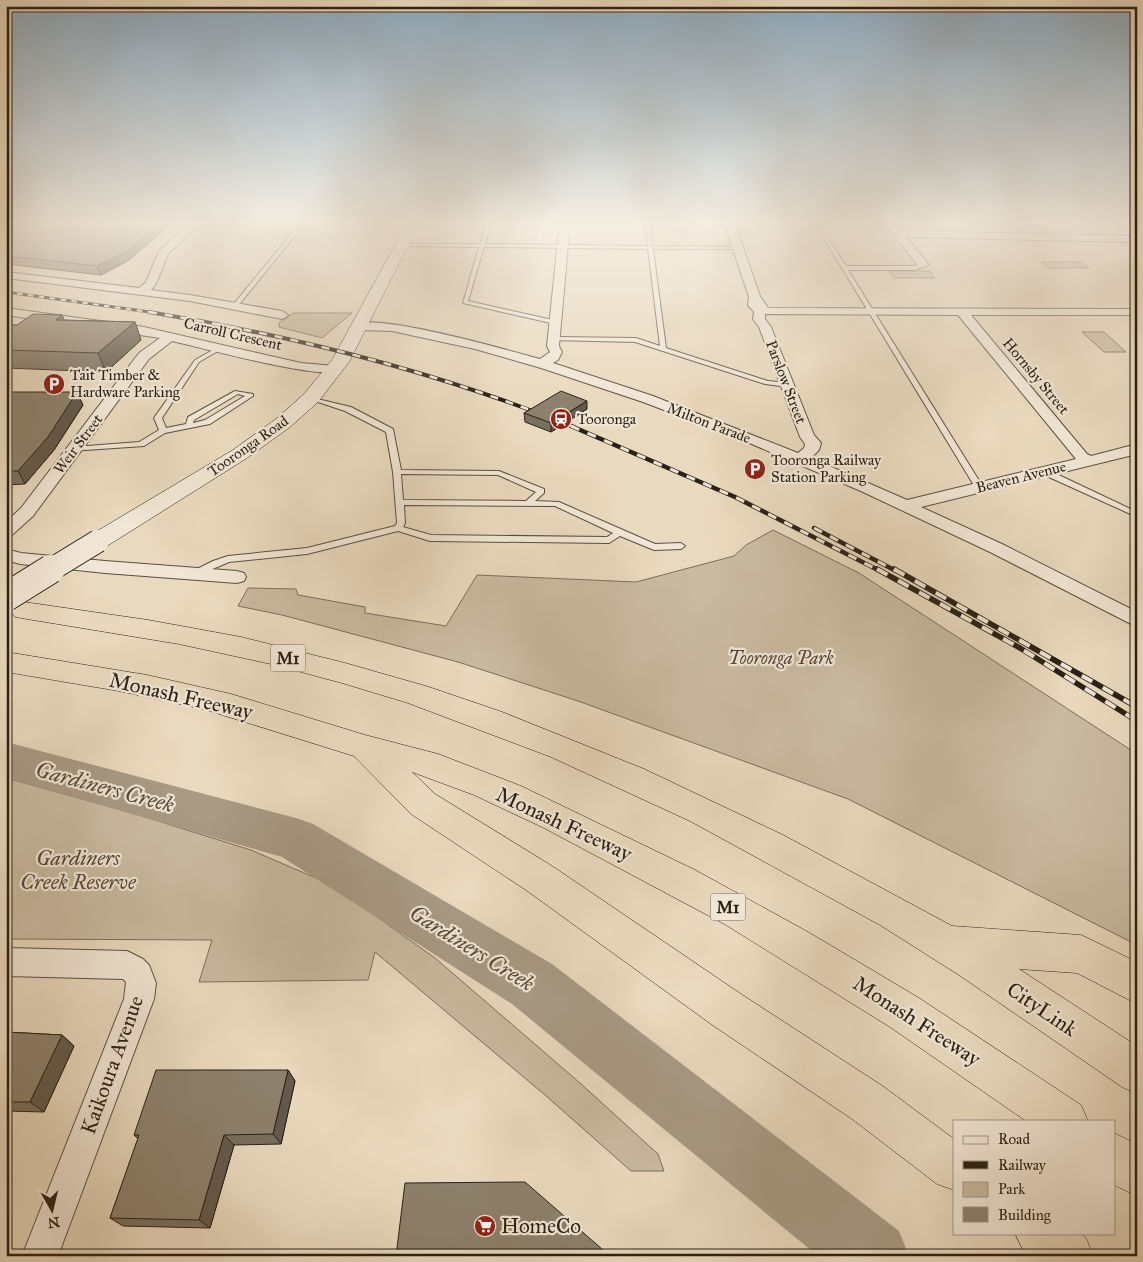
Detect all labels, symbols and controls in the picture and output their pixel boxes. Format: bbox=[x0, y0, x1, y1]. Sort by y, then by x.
street label: Carroll Crescent bbox=[182, 314, 284, 354]
street label: Hornsby Street bbox=[999, 334, 1074, 418]
street label: Parslow Street bbox=[762, 338, 810, 427]
place label: Tait Timber & Hardware Parking bbox=[70, 366, 181, 401]
parking icon: Tait Timber & Hardware Parking bbox=[42, 372, 66, 396]
street label: Milton Parade bbox=[665, 399, 753, 447]
station icon: Tooronga bbox=[549, 407, 573, 431]
street label: Weir Street bbox=[50, 410, 107, 477]
place label: Tooronga bbox=[577, 410, 637, 428]
street label: Tooronga Road bbox=[204, 411, 292, 480]
place label: Tooronga Railway Station Parking bbox=[771, 451, 882, 486]
parking icon: Tooronga Railway Station Parking bbox=[743, 457, 767, 481]
street label: Beaven Avenue bbox=[974, 457, 1068, 497]
road number: M1 bbox=[270, 644, 306, 671]
park label: Tooronga Park bbox=[728, 647, 834, 669]
street label: Monash Freeway bbox=[107, 667, 257, 725]
water label: Gardiners Creek bbox=[33, 756, 177, 819]
street label: Monash Freeway bbox=[492, 781, 637, 867]
park label: Gardiners Creek Reserve bbox=[20, 845, 137, 895]
road number: M1 bbox=[710, 894, 746, 920]
water label: Gardiners Creek bbox=[405, 899, 540, 997]
street label: Monash Freeway bbox=[848, 970, 987, 1073]
street label: CityLink bbox=[1002, 976, 1082, 1042]
street label: Kaikoura Avenue bbox=[75, 992, 149, 1138]
legend bbox=[953, 1120, 1116, 1234]
text: Road bbox=[998, 1130, 1030, 1148]
text: Railway bbox=[998, 1156, 1047, 1174]
text: Park bbox=[998, 1180, 1025, 1198]
north arrow bbox=[28, 1184, 78, 1234]
text: Building bbox=[998, 1206, 1052, 1224]
text: N bbox=[47, 1213, 61, 1232]
place label: HomeCo bbox=[501, 1213, 581, 1239]
supermarket icon: HomeCo bbox=[473, 1214, 497, 1238]

